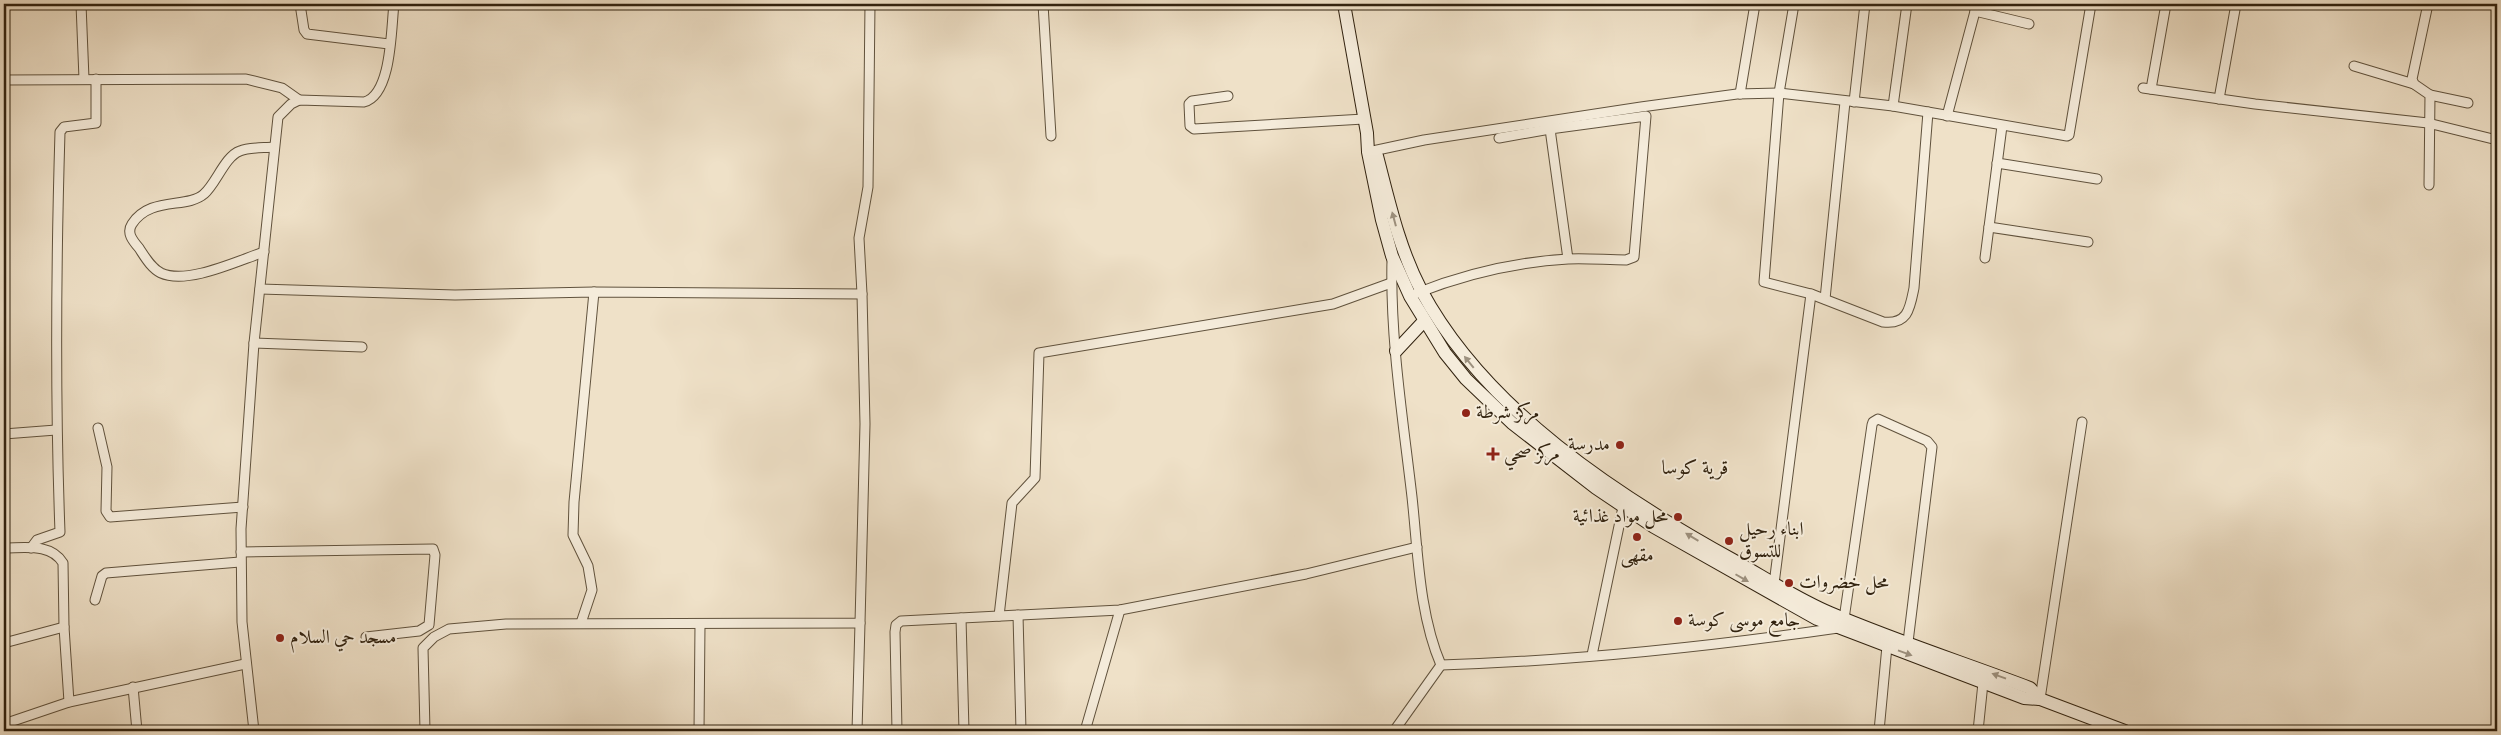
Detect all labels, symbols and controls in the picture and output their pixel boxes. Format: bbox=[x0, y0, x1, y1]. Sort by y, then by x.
one-way arrow bbox=[1390, 212, 1398, 227]
one-way arrow bbox=[1464, 356, 1475, 369]
place label: مركز شرطة bbox=[1476, 401, 1539, 425]
marker: مركز شرطة bbox=[1460, 407, 1472, 419]
place label: مدرسة bbox=[1568, 433, 1610, 457]
marker: مدرسة bbox=[1614, 439, 1626, 451]
place label: مركز صحي bbox=[1504, 442, 1560, 471]
marker: مركز صحي bbox=[1486, 447, 1500, 461]
district label: قرية كوسا bbox=[1662, 456, 1728, 481]
place label: محل مواد غذائية bbox=[1573, 505, 1668, 529]
marker: محل مواد غذائية bbox=[1672, 511, 1684, 523]
place label: ابناء رحيل للتسوق bbox=[1739, 518, 1804, 564]
marker: مقهى bbox=[1631, 531, 1643, 543]
one-way arrow bbox=[1685, 533, 1699, 542]
marker: ابناء رحيل للتسوق bbox=[1723, 535, 1735, 547]
place label: مقهى bbox=[1620, 544, 1654, 568]
place label: محل خضروات bbox=[1799, 571, 1889, 595]
one-way arrow bbox=[1736, 573, 1749, 582]
marker: محل خضروات bbox=[1783, 577, 1795, 589]
place label: جامع موسى كوسة bbox=[1688, 609, 1800, 637]
marker: جامع موسى كوسة bbox=[1672, 615, 1684, 627]
place label: مسجد حي السلام bbox=[290, 626, 396, 653]
marker: مسجد حي السلام bbox=[274, 632, 286, 644]
one-way arrow bbox=[1898, 650, 1913, 657]
one-way arrow bbox=[1991, 672, 2006, 679]

